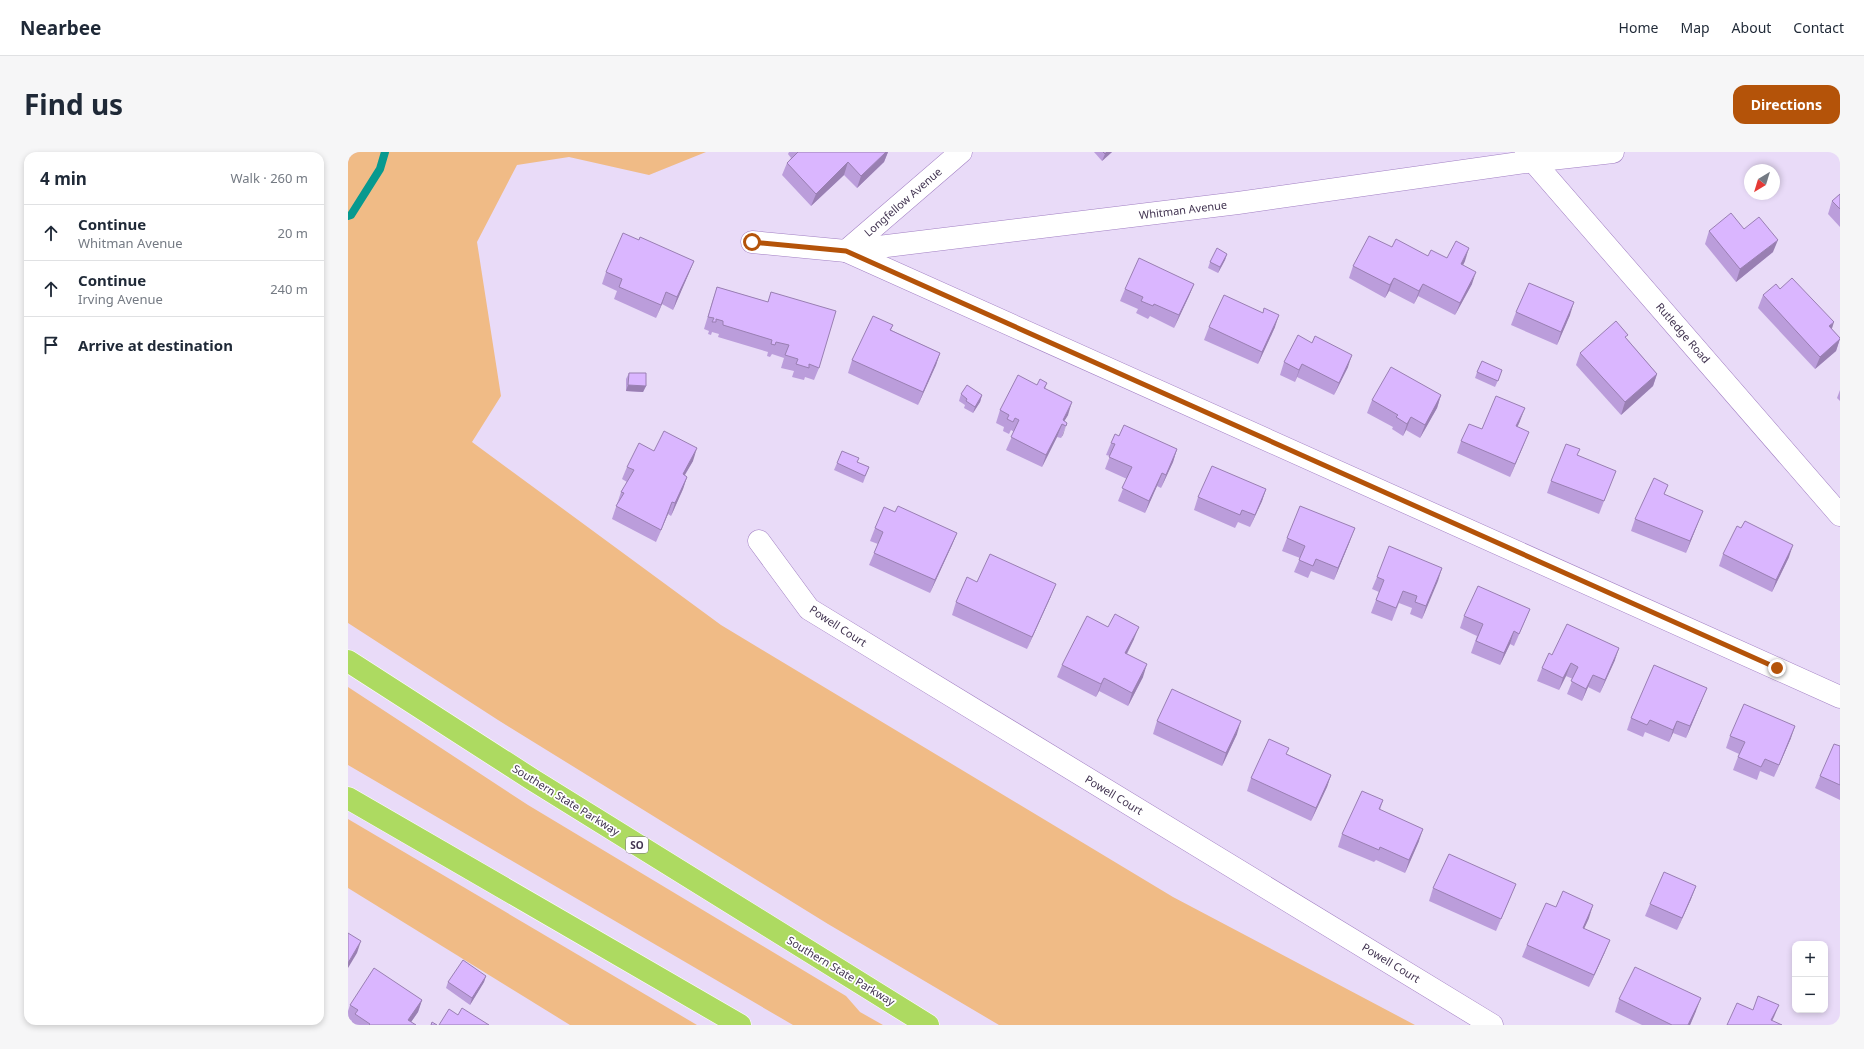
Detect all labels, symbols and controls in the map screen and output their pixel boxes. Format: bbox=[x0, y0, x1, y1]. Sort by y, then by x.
text: Nearbee bbox=[20, 15, 101, 41]
text: Home bbox=[1619, 18, 1658, 37]
text: Map bbox=[1680, 18, 1710, 37]
text: About bbox=[1732, 18, 1771, 37]
text: Contact bbox=[1793, 18, 1844, 37]
text: Find us bbox=[24, 85, 123, 123]
button: Directions bbox=[1733, 85, 1840, 124]
street label: Longfellow Avenue bbox=[861, 164, 945, 240]
north arrow bbox=[1744, 164, 1780, 200]
text: 4 min bbox=[40, 167, 87, 190]
text: Walk · 260 m bbox=[230, 169, 308, 187]
street label: Whitman Avenue bbox=[1138, 197, 1228, 222]
text: Continue bbox=[78, 214, 146, 234]
icon: ahead bbox=[40, 222, 62, 244]
text: 20 m bbox=[278, 224, 308, 242]
route start bbox=[743, 233, 761, 251]
text: Whitman Avenue bbox=[78, 234, 183, 252]
text: Continue bbox=[78, 270, 146, 290]
icon: ahead bbox=[40, 278, 62, 300]
text: 240 m bbox=[270, 280, 308, 298]
text: Irving Avenue bbox=[78, 290, 163, 308]
street label: Rutledge Road bbox=[1653, 299, 1714, 366]
icon: arrive bbox=[40, 334, 62, 356]
text: Arrive at destination bbox=[78, 335, 233, 355]
street label: Powell Court bbox=[807, 601, 870, 650]
route end bbox=[1768, 659, 1786, 677]
street label: Southern State Parkway bbox=[510, 760, 623, 839]
street label: Powell Court bbox=[1082, 771, 1146, 818]
road number: SO bbox=[626, 837, 648, 853]
street label: Southern State Parkway bbox=[784, 932, 898, 1009]
street label: Powell Court bbox=[1359, 939, 1423, 986]
map controls bbox=[1792, 941, 1828, 1013]
button: + bbox=[1792, 941, 1828, 977]
button: − bbox=[1792, 977, 1828, 1013]

